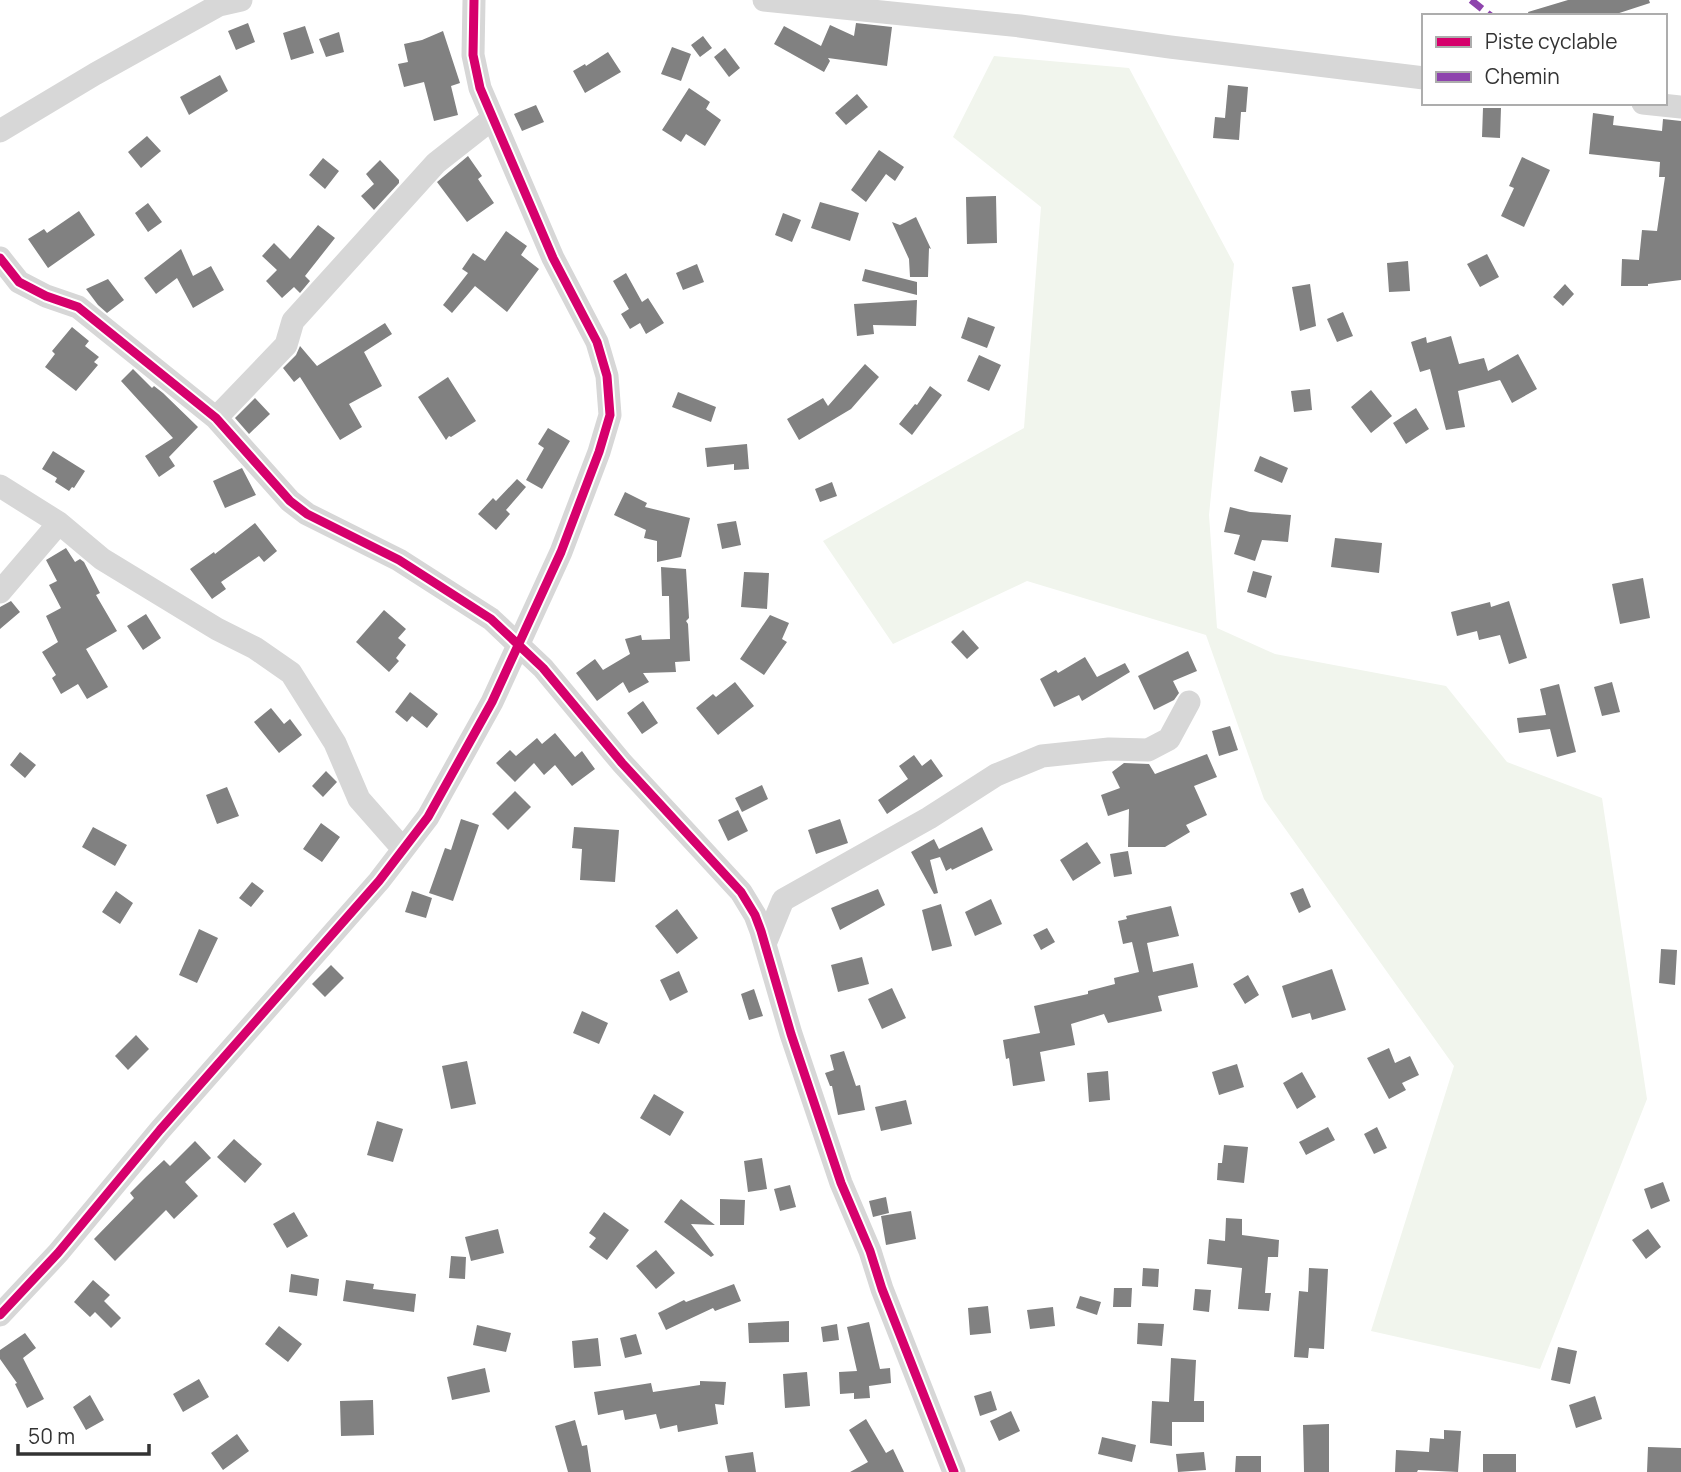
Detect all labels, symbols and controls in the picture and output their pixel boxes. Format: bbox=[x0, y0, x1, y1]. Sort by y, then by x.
legend bbox=[1422, 14, 1667, 105]
text: Piste cyclable bbox=[1485, 27, 1617, 55]
text: Chemin bbox=[1485, 62, 1560, 90]
scale bar bbox=[18, 1412, 149, 1456]
text: 50 m bbox=[28, 1422, 75, 1450]

